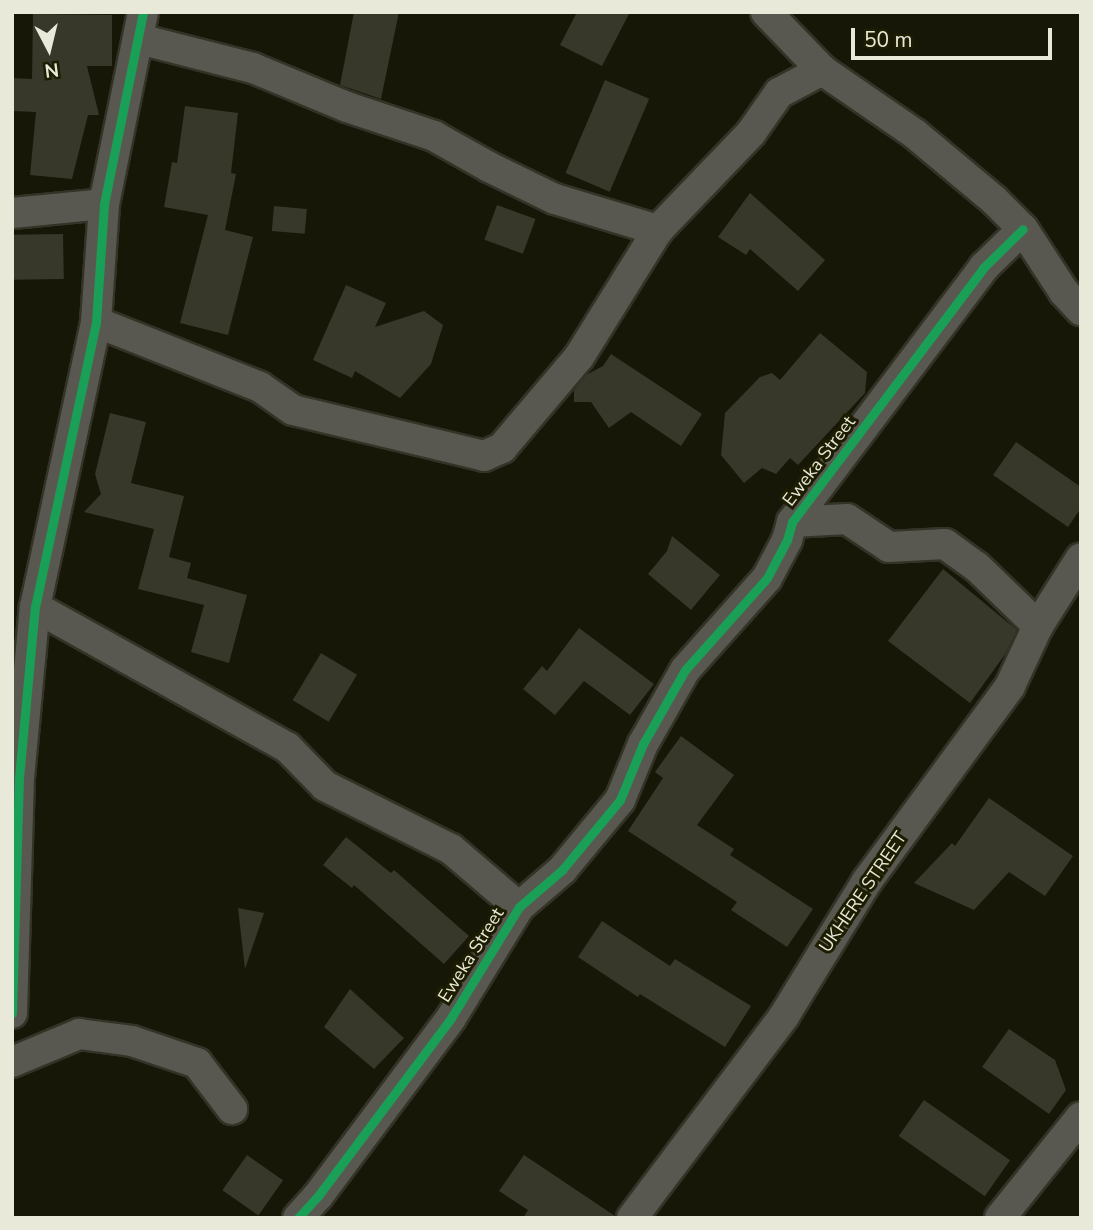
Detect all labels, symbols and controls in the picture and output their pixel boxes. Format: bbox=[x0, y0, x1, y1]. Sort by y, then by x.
north arrow bbox=[14, 14, 84, 84]
scale bar bbox=[855, 14, 1056, 58]
text: 50 m bbox=[864, 26, 913, 54]
text: N bbox=[43, 56, 60, 84]
street label: Eweka Street bbox=[778, 412, 860, 510]
street label: UKHERE STREET bbox=[815, 828, 911, 956]
street label: Eweka Street bbox=[433, 904, 509, 1006]

